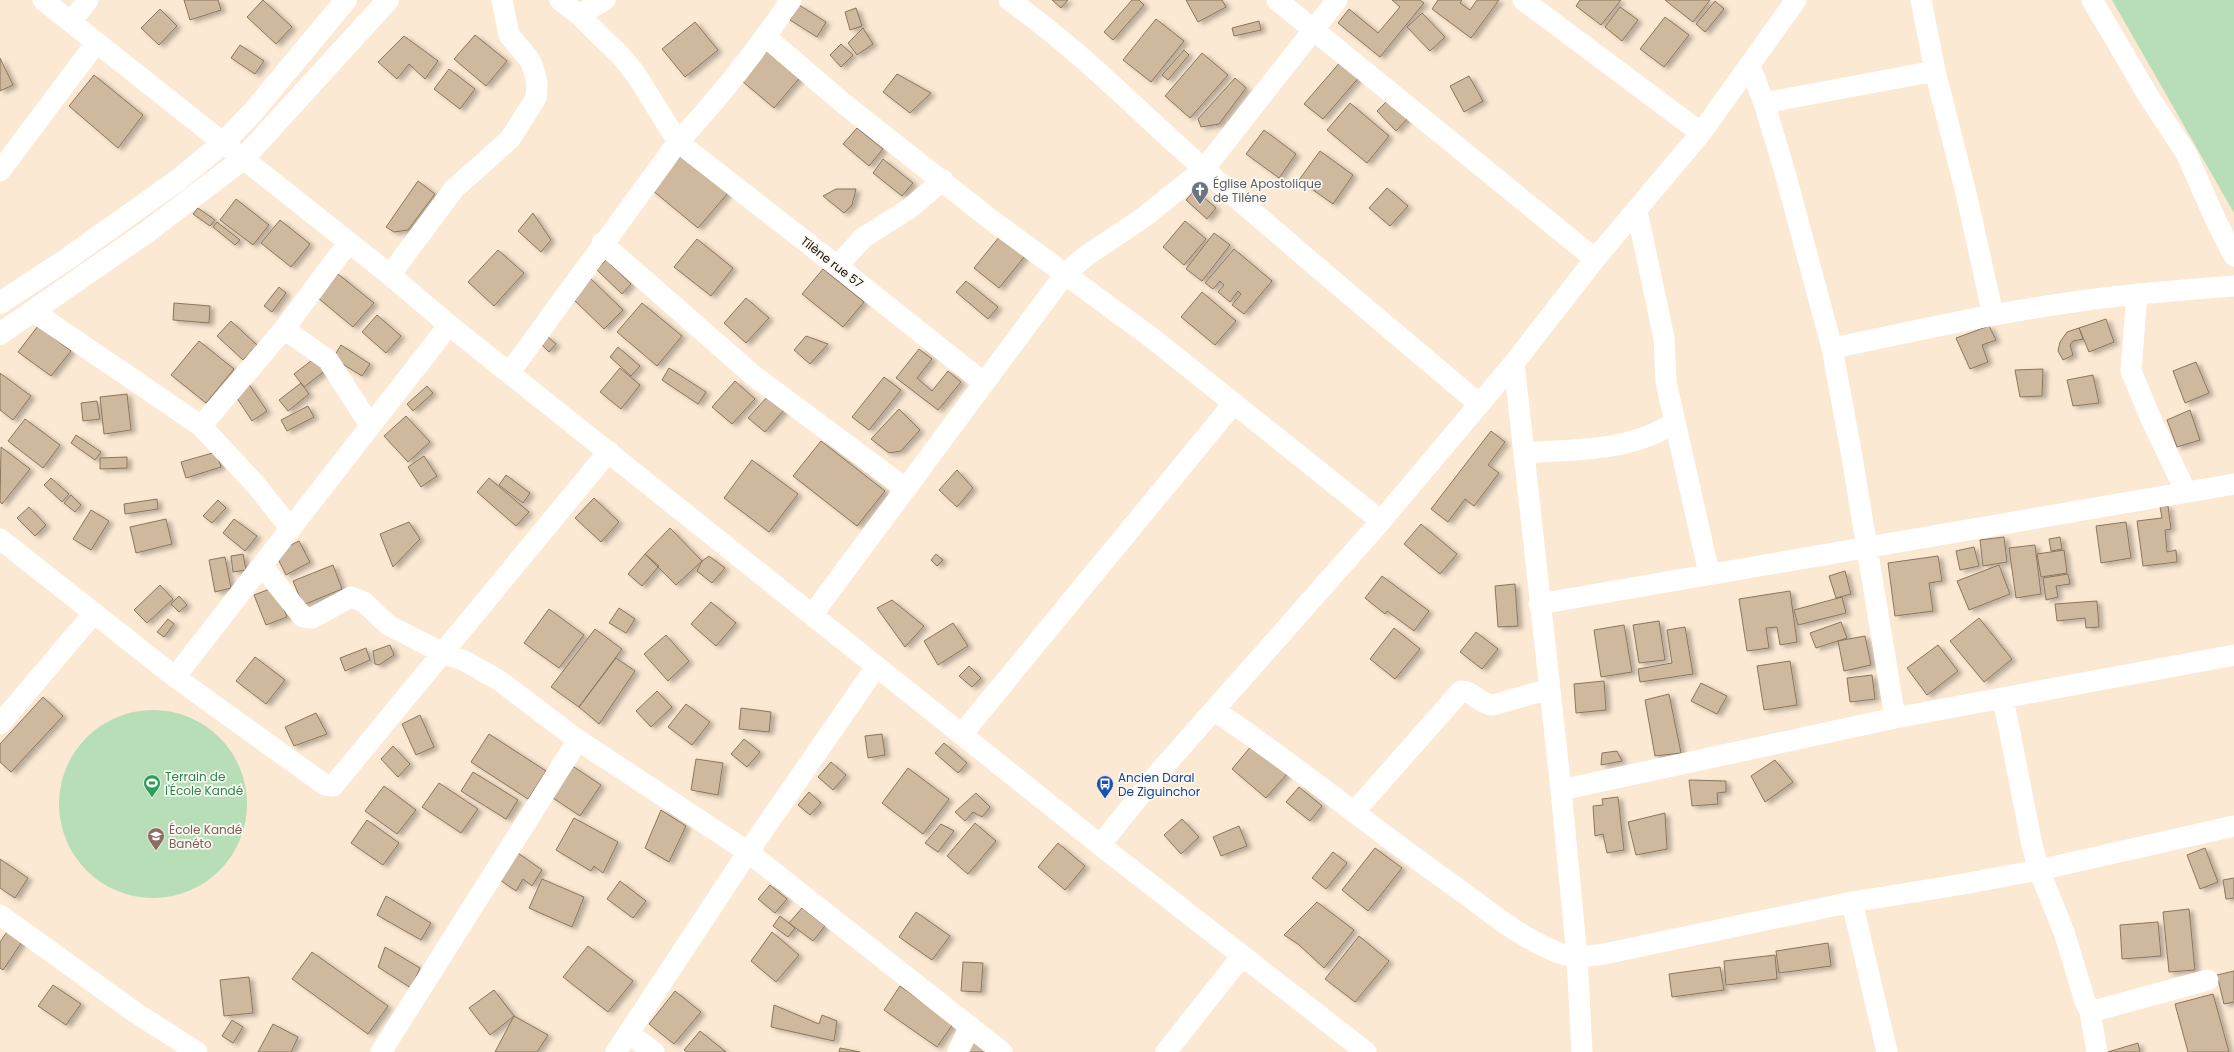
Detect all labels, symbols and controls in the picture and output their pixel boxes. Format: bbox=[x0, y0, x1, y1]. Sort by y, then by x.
place label: Église Apostolique de Tiléne bbox=[1213, 175, 1321, 206]
church icon: Église Apostolique de Tiléne bbox=[1190, 180, 1210, 205]
street label: Tilène rue 57 bbox=[797, 232, 867, 292]
place label: Terrain de l'École Kandé bbox=[165, 768, 243, 799]
place label: Ancien Daral De Ziguinchor bbox=[1118, 769, 1201, 800]
sports icon: Terrain de l'École Kandé bbox=[142, 773, 162, 798]
bus stop icon: Ancien Daral De Ziguinchor bbox=[1095, 774, 1115, 799]
place label: École Kandé Banéto bbox=[169, 821, 242, 852]
school or university icon: École Kandé Banéto bbox=[146, 826, 166, 851]

